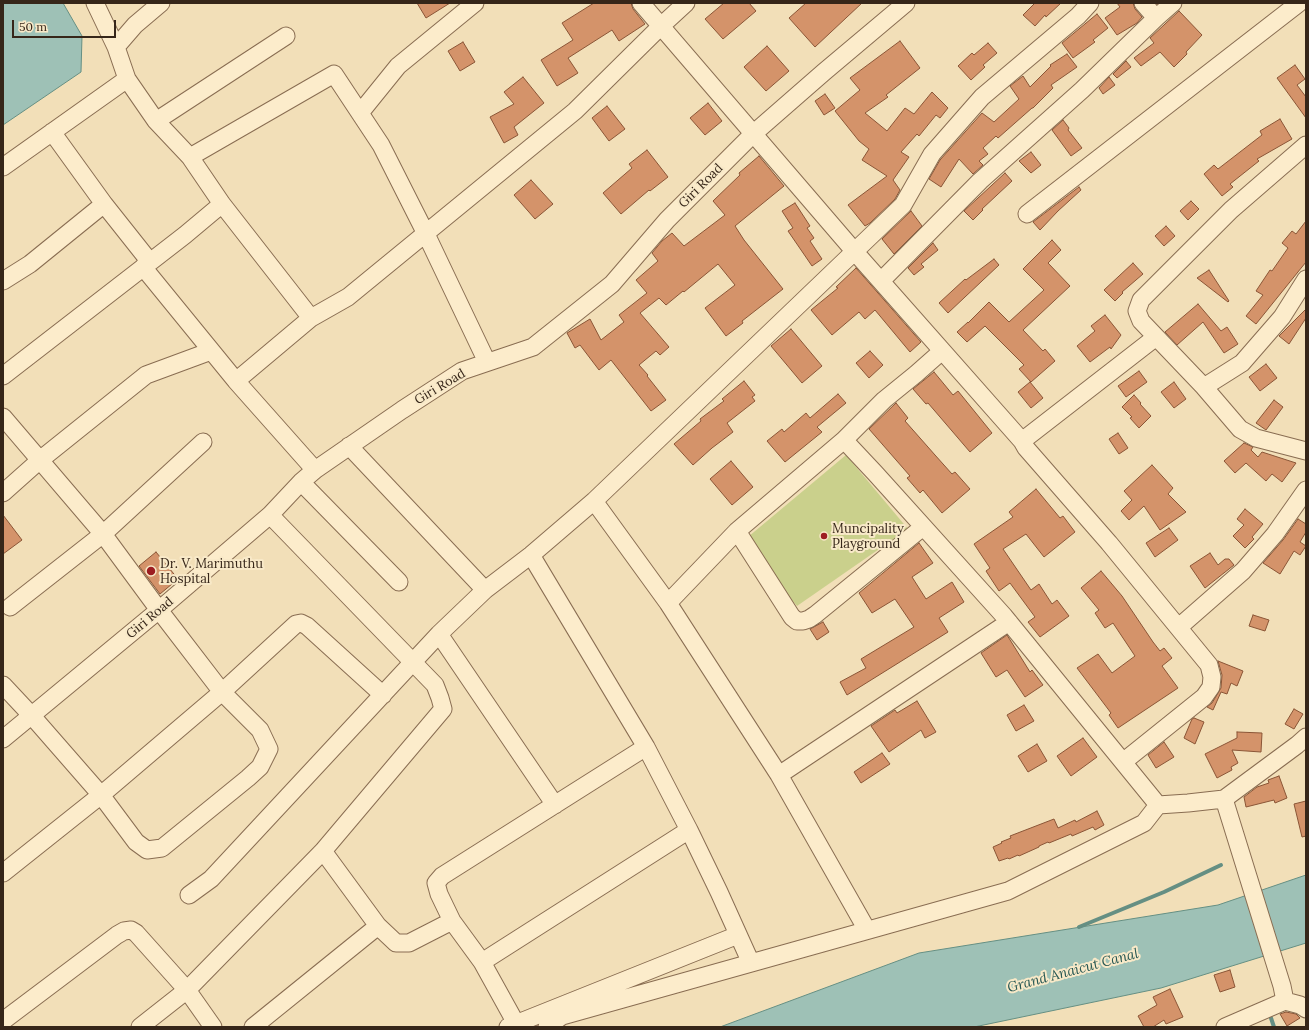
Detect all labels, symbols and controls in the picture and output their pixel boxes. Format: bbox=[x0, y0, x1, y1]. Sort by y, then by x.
scale bar bbox=[14, 12, 118, 38]
text: 50 m bbox=[19, 19, 47, 34]
street label: Giri Road bbox=[676, 161, 726, 211]
street label: Giri Road bbox=[412, 366, 468, 408]
place label: Muncipality Playground bbox=[832, 521, 904, 552]
marker: Muncipality Playground bbox=[819, 531, 829, 541]
place label: Dr. V. Marimuthu Hospital bbox=[160, 556, 263, 587]
marker: Dr. V. Marimuthu Hospital bbox=[145, 565, 157, 577]
street label: Giri Road bbox=[123, 594, 177, 642]
water label: Grand Anaicut Canal bbox=[1006, 945, 1140, 997]

